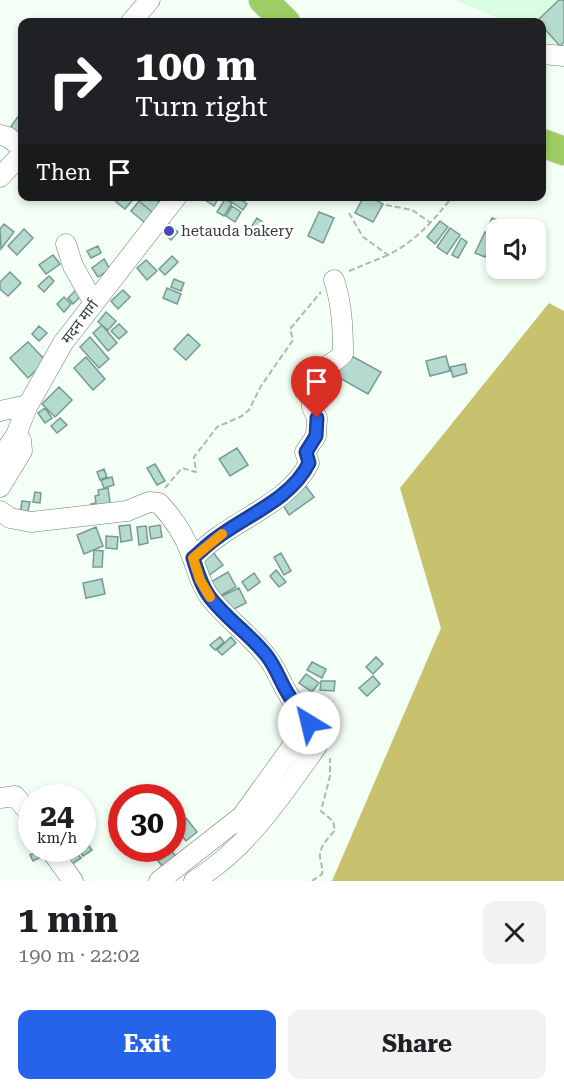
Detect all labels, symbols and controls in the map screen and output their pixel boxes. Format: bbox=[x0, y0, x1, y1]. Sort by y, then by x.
text: 100 m bbox=[135, 41, 257, 90]
icon: right bbox=[36, 42, 114, 120]
text: Turn right bbox=[135, 91, 268, 123]
icon: arrive bbox=[103, 156, 136, 189]
text: Then bbox=[36, 160, 91, 185]
map controls bbox=[486, 219, 546, 279]
button: sound bbox=[486, 219, 546, 279]
place label: hetauda bakery bbox=[181, 222, 294, 240]
marker: hetauda bakery bbox=[162, 224, 176, 238]
street label: मदन मार्ग bbox=[58, 296, 103, 348]
pin bbox=[291, 356, 342, 418]
icon: arrive bbox=[300, 365, 333, 398]
position arrow bbox=[277, 691, 341, 755]
speed limit sign: 30 bbox=[108, 784, 186, 862]
text: 24 bbox=[40, 798, 74, 833]
text: km/h bbox=[37, 829, 77, 847]
text: 1 min bbox=[18, 899, 118, 941]
button: close bbox=[483, 901, 546, 964]
text: 190 m · 22:02 bbox=[18, 943, 140, 967]
button: Exit bbox=[18, 1010, 276, 1079]
button: Share bbox=[288, 1010, 546, 1079]

